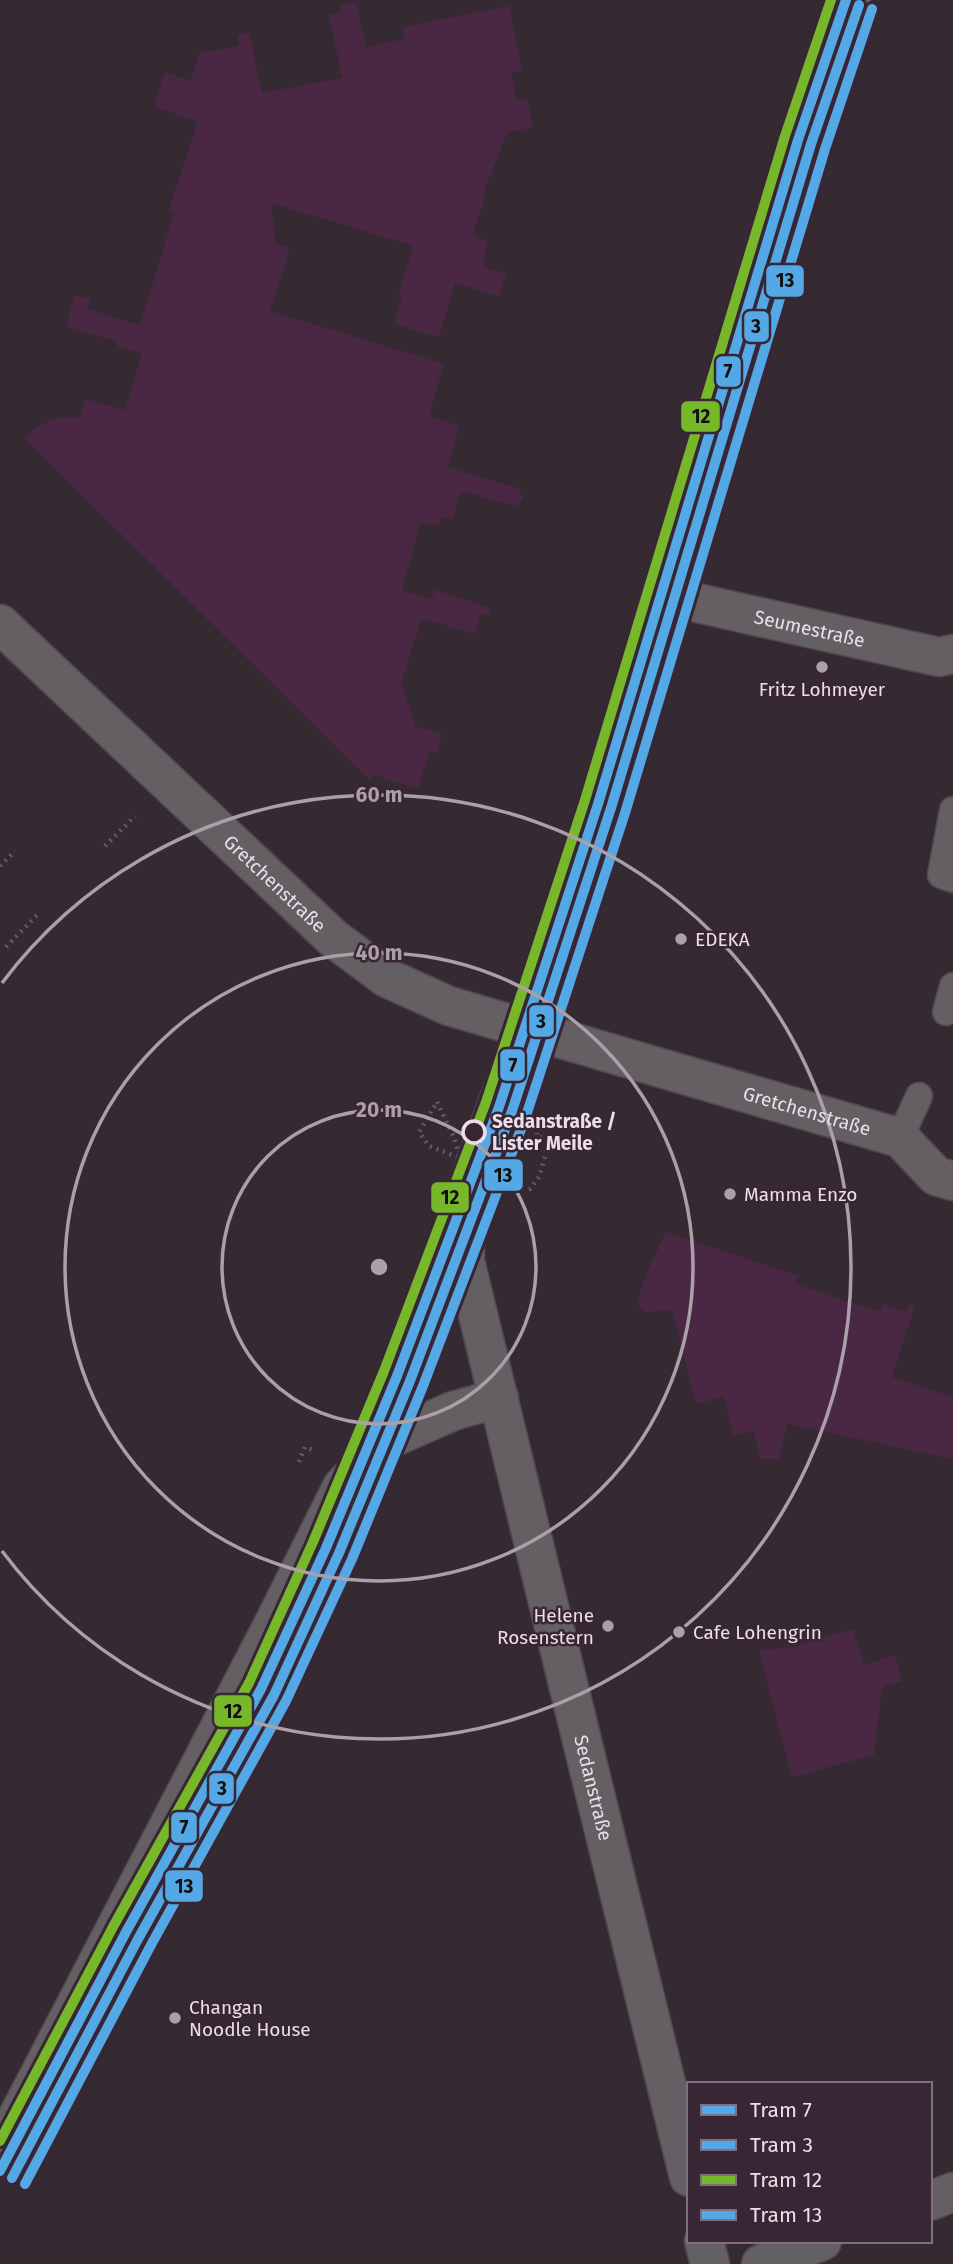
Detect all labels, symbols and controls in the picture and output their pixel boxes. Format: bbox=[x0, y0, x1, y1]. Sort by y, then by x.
line badge: 13 bbox=[765, 264, 805, 298]
text: 13 bbox=[776, 269, 794, 292]
line badge: 3 bbox=[743, 310, 770, 343]
text: 3 bbox=[750, 315, 761, 338]
line badge: 7 bbox=[715, 355, 742, 388]
text: 7 bbox=[724, 360, 733, 383]
line badge: 12 bbox=[680, 400, 721, 433]
text: 12 bbox=[692, 405, 710, 428]
street label: Seumestraße bbox=[752, 605, 867, 652]
marker: Fritz Lohmeyer bbox=[814, 659, 830, 675]
place label: Fritz Lohmeyer bbox=[759, 678, 886, 701]
text: 60 m bbox=[356, 782, 402, 808]
street label: Gretchenstraße bbox=[219, 830, 331, 937]
place label: EDEKA bbox=[695, 928, 750, 951]
marker: EDEKA bbox=[673, 931, 689, 947]
text: 40 m bbox=[356, 940, 402, 966]
line badge: 3 bbox=[528, 1004, 555, 1038]
text: 3 bbox=[535, 1010, 546, 1033]
line badge: 7 bbox=[499, 1048, 526, 1082]
text: 7 bbox=[509, 1054, 518, 1077]
street label: Gretchenstraße bbox=[740, 1082, 873, 1141]
text: 20 m bbox=[356, 1097, 402, 1123]
place label: Sedanstraße / Lister Meile bbox=[492, 1110, 616, 1155]
marker: Sedanstraße / Lister Meile bbox=[462, 1120, 486, 1144]
line badge: 13 bbox=[483, 1158, 524, 1192]
text: 13 bbox=[494, 1164, 512, 1187]
line badge: 12 bbox=[430, 1181, 470, 1214]
place label: Mamma Enzo bbox=[744, 1183, 857, 1206]
text: 12 bbox=[441, 1186, 459, 1209]
marker: Mamma Enzo bbox=[722, 1186, 738, 1202]
centre of rings bbox=[367, 1255, 391, 1279]
place label: Helene Rosenstern bbox=[497, 1604, 594, 1649]
marker: Helene Rosenstern bbox=[600, 1618, 616, 1634]
place label: Cafe Lohengrin bbox=[693, 1621, 822, 1644]
marker: Cafe Lohengrin bbox=[671, 1624, 687, 1640]
line badge: 12 bbox=[213, 1694, 253, 1728]
text: 12 bbox=[224, 1700, 242, 1723]
street label: Sedanstraße bbox=[569, 1733, 617, 1843]
line badge: 3 bbox=[208, 1772, 235, 1805]
text: 3 bbox=[216, 1777, 227, 1800]
line badge: 7 bbox=[170, 1811, 198, 1844]
text: 7 bbox=[180, 1816, 189, 1839]
line badge: 13 bbox=[164, 1869, 204, 1903]
text: 13 bbox=[175, 1875, 193, 1898]
place label: Changan Noodle House bbox=[189, 1996, 311, 2041]
marker: Changan Noodle House bbox=[167, 2010, 183, 2026]
legend bbox=[687, 2082, 932, 2243]
text: Tram 7 bbox=[750, 2097, 812, 2123]
text: Tram 3 bbox=[750, 2132, 813, 2158]
text: Tram 12 bbox=[750, 2167, 822, 2193]
text: Tram 13 bbox=[750, 2202, 822, 2228]

